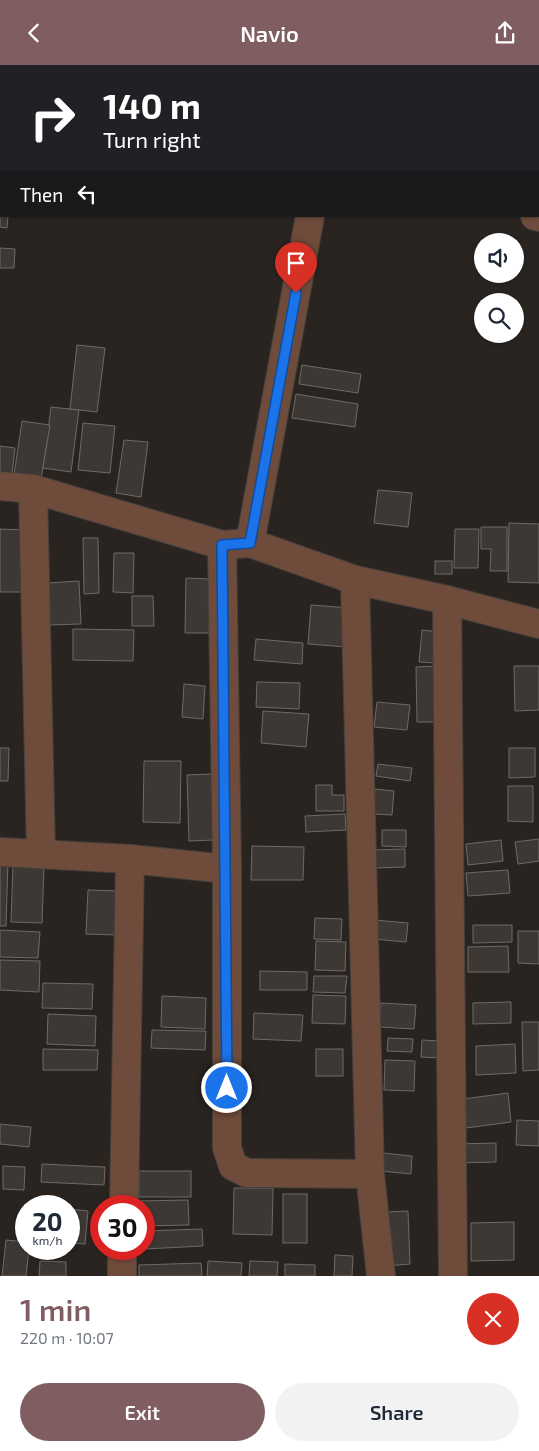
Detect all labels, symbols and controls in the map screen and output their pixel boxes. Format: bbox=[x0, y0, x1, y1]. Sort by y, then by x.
icon: back bbox=[20, 19, 48, 47]
icon: share bbox=[491, 19, 519, 47]
text: Navio bbox=[240, 20, 299, 46]
text: 140 m bbox=[103, 84, 201, 126]
icon: right bbox=[20, 85, 85, 150]
text: Turn right bbox=[103, 126, 201, 152]
icon: left bbox=[73, 180, 101, 208]
text: Then bbox=[20, 183, 63, 206]
map controls bbox=[474, 233, 524, 343]
button: sound bbox=[474, 233, 524, 283]
pin bbox=[275, 242, 317, 293]
icon: arrive bbox=[282, 249, 310, 277]
button: search bbox=[474, 293, 524, 343]
position arrow bbox=[200, 1061, 252, 1113]
speed limit sign: 30 bbox=[90, 1195, 155, 1260]
text: 20 bbox=[32, 1206, 63, 1236]
text: km/h bbox=[33, 1233, 62, 1247]
text: 1 min bbox=[20, 1291, 91, 1327]
button: close bbox=[467, 1293, 519, 1345]
text: 220 m · 10:07 bbox=[20, 1328, 114, 1347]
button: Exit bbox=[20, 1383, 265, 1441]
button: Share bbox=[275, 1383, 519, 1441]

